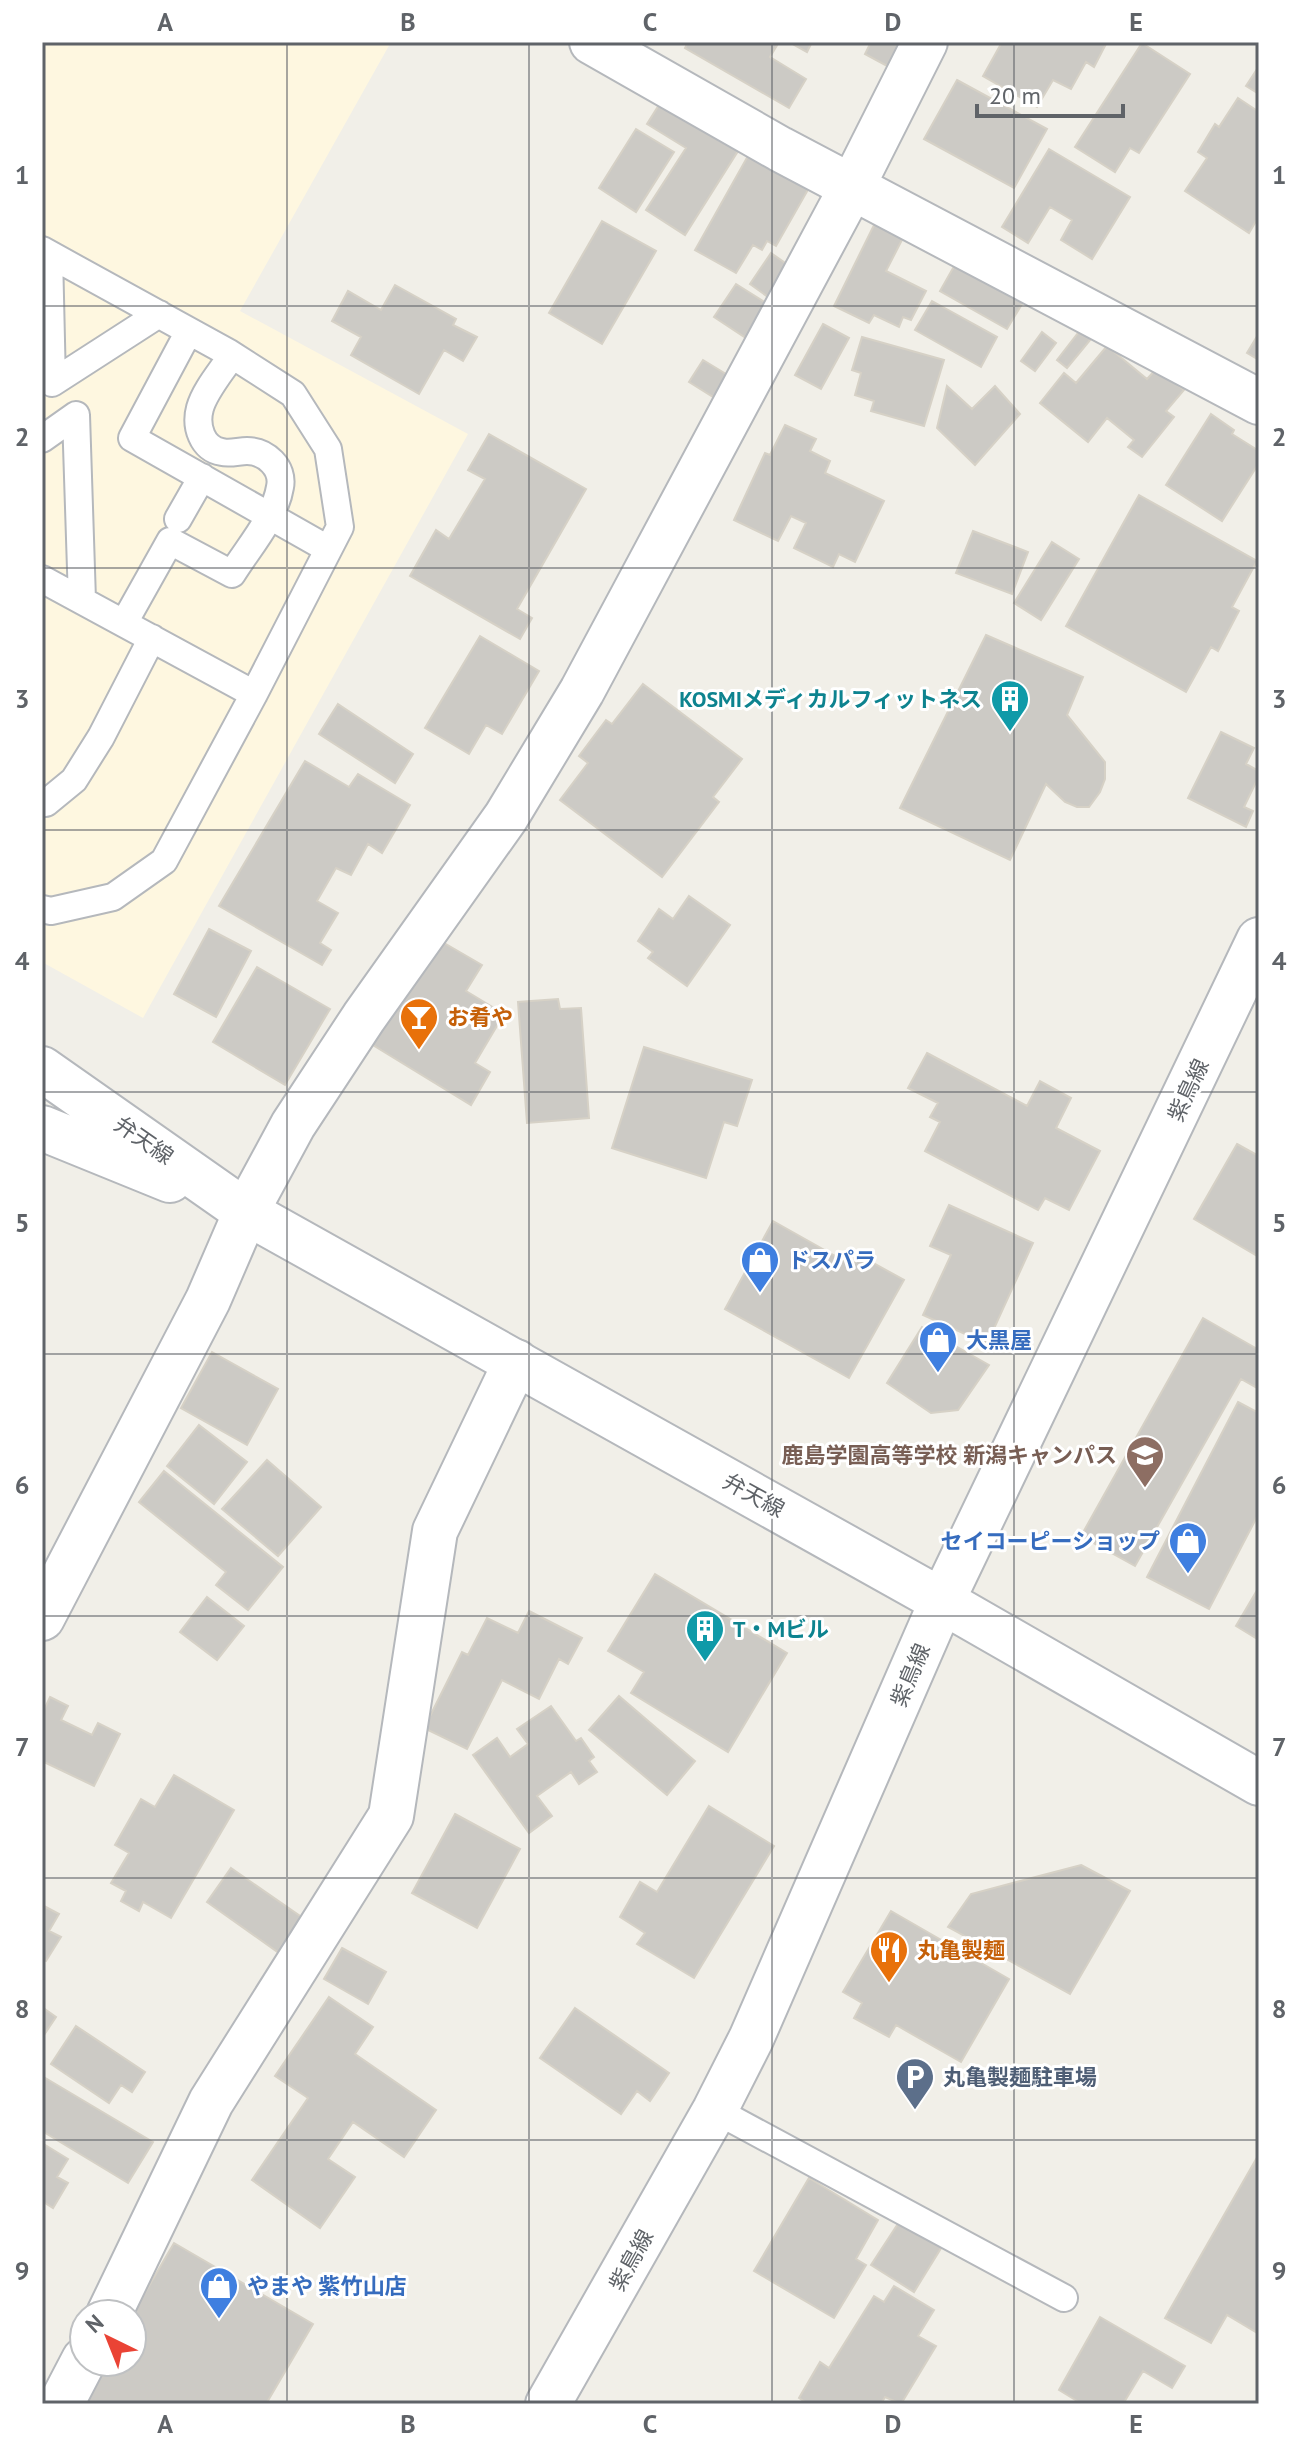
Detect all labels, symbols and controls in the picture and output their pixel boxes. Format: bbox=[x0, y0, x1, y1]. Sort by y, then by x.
text: A bbox=[157, 5, 173, 38]
text: B bbox=[400, 5, 416, 38]
text: C bbox=[643, 5, 657, 38]
text: D bbox=[885, 5, 901, 38]
text: E bbox=[1129, 5, 1143, 38]
scale bar bbox=[977, 68, 1123, 118]
text: 20 m bbox=[989, 80, 1041, 111]
text: 1 bbox=[15, 158, 29, 191]
text: 1 bbox=[1272, 158, 1286, 191]
text: 2 bbox=[15, 420, 29, 453]
text: 2 bbox=[1272, 420, 1286, 453]
building icon: KOSMIメディカルフィットネス bbox=[989, 678, 1031, 733]
text: 3 bbox=[15, 682, 29, 715]
text: 3 bbox=[1272, 682, 1286, 715]
place label: KOSMIメディカルフィットネス bbox=[679, 685, 982, 713]
text: 4 bbox=[15, 944, 30, 977]
text: 4 bbox=[1272, 944, 1287, 977]
bar icon: お肴や bbox=[398, 996, 440, 1051]
place label: お肴や bbox=[447, 1003, 513, 1031]
street label: 紫鳥線 bbox=[1161, 1054, 1215, 1126]
street label: 弁天線 bbox=[109, 1110, 179, 1170]
text: 5 bbox=[15, 1206, 29, 1239]
text: 5 bbox=[1272, 1206, 1286, 1239]
shop icon: ドスパラ bbox=[739, 1239, 781, 1294]
place label: ドスパラ bbox=[788, 1246, 876, 1274]
shop icon: 大黒屋 bbox=[917, 1319, 959, 1374]
place label: 大黒屋 bbox=[966, 1326, 1032, 1354]
school or university icon: 鹿島学園高等学校 新潟キャンパス bbox=[1124, 1434, 1166, 1489]
place label: 鹿島学園高等学校 新潟キャンパス bbox=[781, 1441, 1117, 1469]
street label: 弁天線 bbox=[718, 1467, 790, 1523]
text: 6 bbox=[15, 1468, 29, 1501]
text: 6 bbox=[1272, 1468, 1286, 1501]
shop icon: セイコーピーショップ bbox=[1167, 1520, 1209, 1575]
place label: セイコーピーショップ bbox=[940, 1527, 1160, 1555]
building icon: T・Mビル bbox=[684, 1608, 726, 1663]
place label: T・Mビル bbox=[733, 1615, 829, 1643]
street label: 紫鳥線 bbox=[884, 1639, 936, 1711]
text: 7 bbox=[15, 1730, 29, 1763]
text: 7 bbox=[1272, 1730, 1286, 1763]
restaurant icon: 丸亀製麺 bbox=[868, 1929, 910, 1984]
place label: 丸亀製麺 bbox=[917, 1936, 1005, 1964]
text: 8 bbox=[15, 1992, 29, 2025]
text: 8 bbox=[1272, 1992, 1286, 2025]
parking icon: 丸亀製麺駐車場 bbox=[894, 2056, 936, 2111]
place label: 丸亀製麺駐車場 bbox=[943, 2063, 1097, 2091]
street label: 紫鳥線 bbox=[603, 2224, 659, 2296]
text: 9 bbox=[15, 2254, 29, 2287]
text: 9 bbox=[1272, 2254, 1286, 2287]
shop icon: やまや 紫竹山店 bbox=[198, 2265, 240, 2320]
place label: やまや 紫竹山店 bbox=[247, 2272, 407, 2300]
north arrow bbox=[68, 2298, 148, 2378]
text: N bbox=[80, 2308, 109, 2339]
text: A bbox=[157, 2407, 173, 2440]
text: B bbox=[400, 2407, 416, 2440]
text: C bbox=[643, 2407, 657, 2440]
text: D bbox=[885, 2407, 901, 2440]
text: E bbox=[1129, 2407, 1143, 2440]

